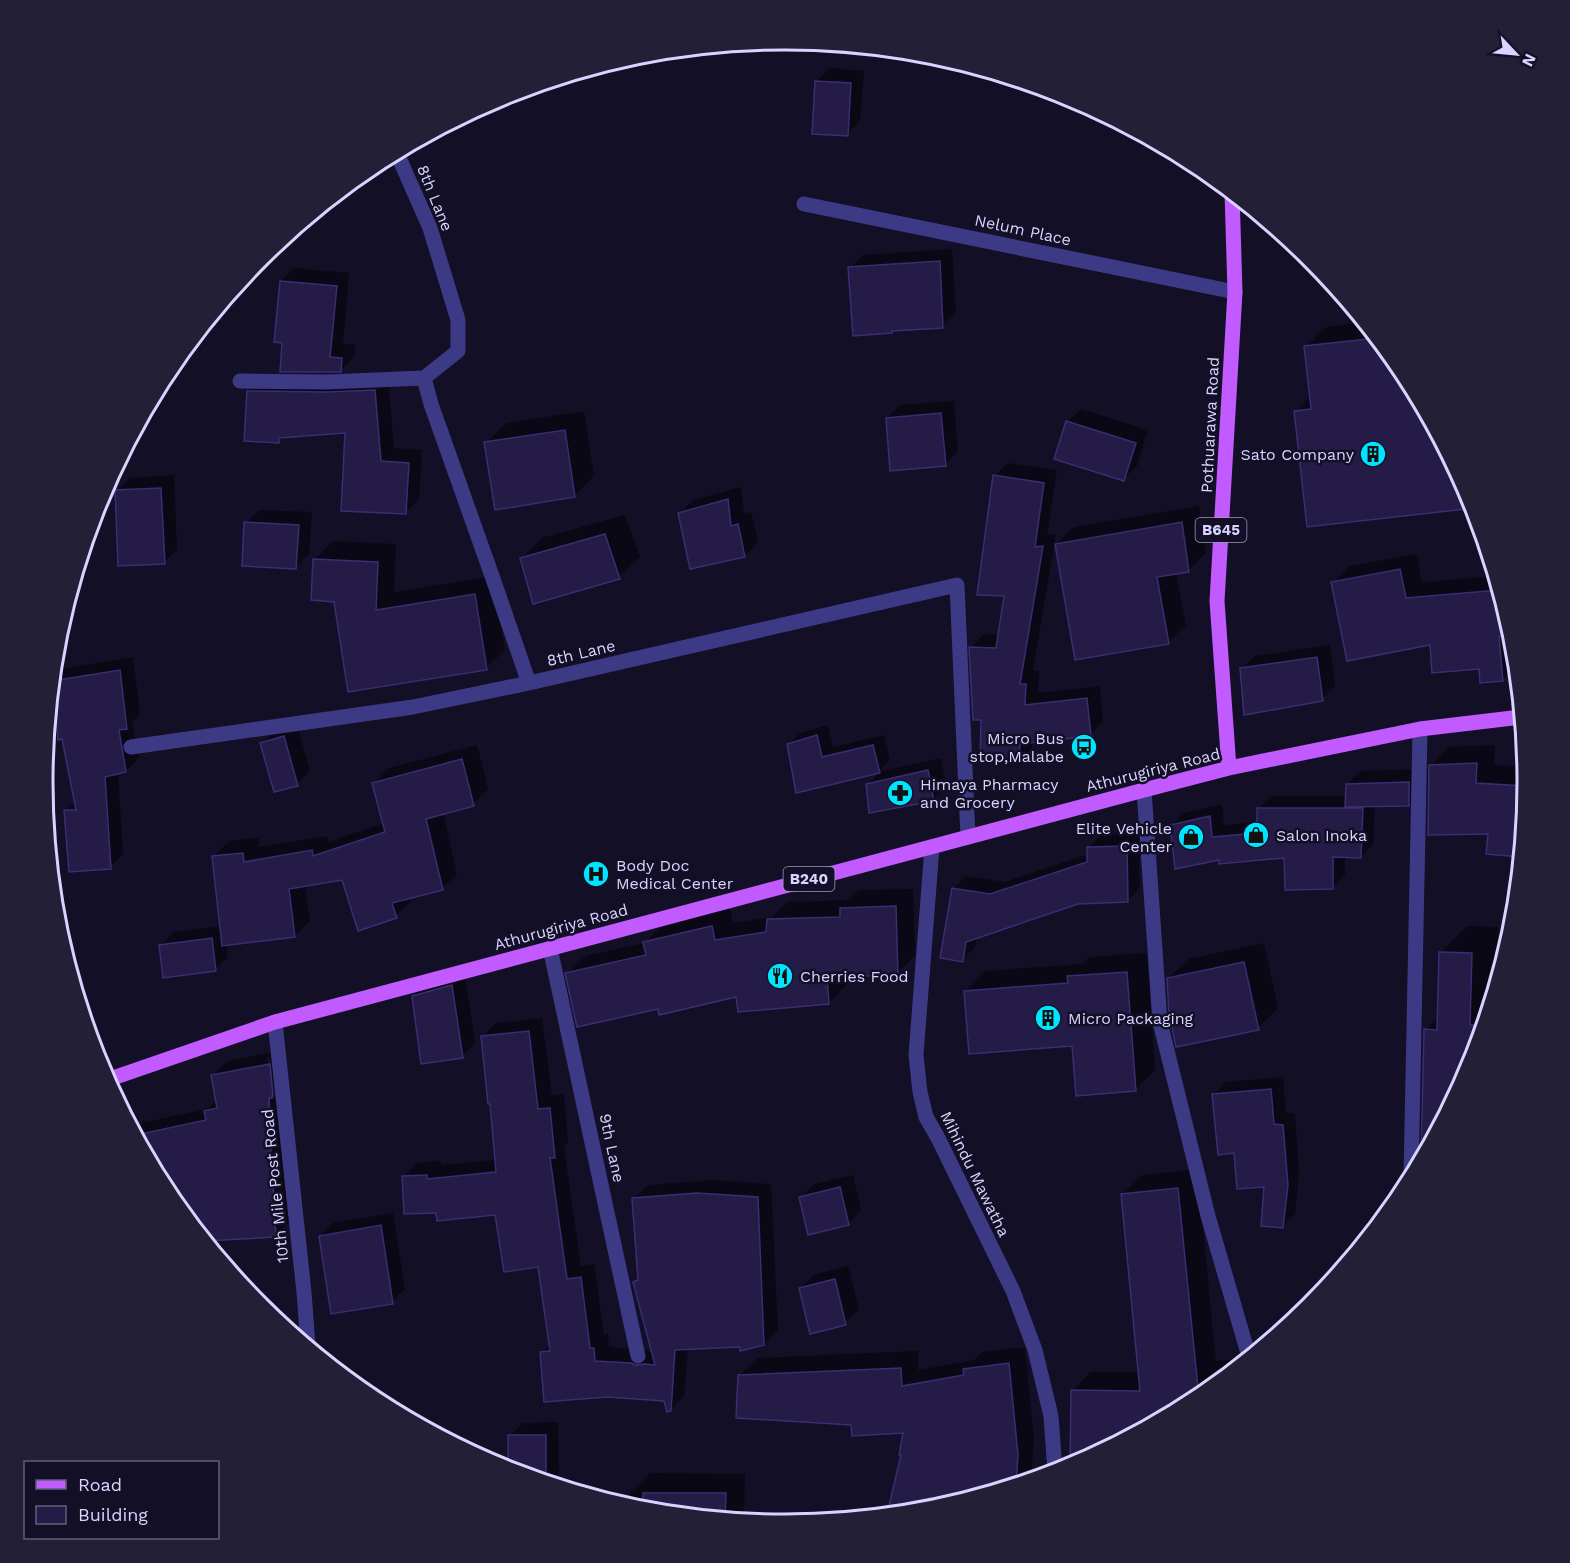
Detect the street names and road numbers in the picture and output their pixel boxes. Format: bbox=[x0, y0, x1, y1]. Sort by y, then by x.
street label: 8th Lane bbox=[413, 162, 457, 234]
street label: Nelum Place bbox=[973, 210, 1073, 250]
street label: Pothuarawa Road bbox=[1197, 356, 1223, 494]
road number: B645 bbox=[1196, 518, 1246, 542]
street label: 8th Lane bbox=[545, 636, 617, 670]
street label: Athurugiriya Road bbox=[1084, 744, 1222, 796]
road number: B240 bbox=[784, 867, 834, 891]
street label: Athurugiriya Road bbox=[492, 900, 630, 954]
street label: 10th Mile Post Road bbox=[257, 1108, 293, 1264]
street label: Mihindu Mawatha bbox=[936, 1108, 1014, 1240]
street label: 9th Lane bbox=[595, 1112, 629, 1184]

